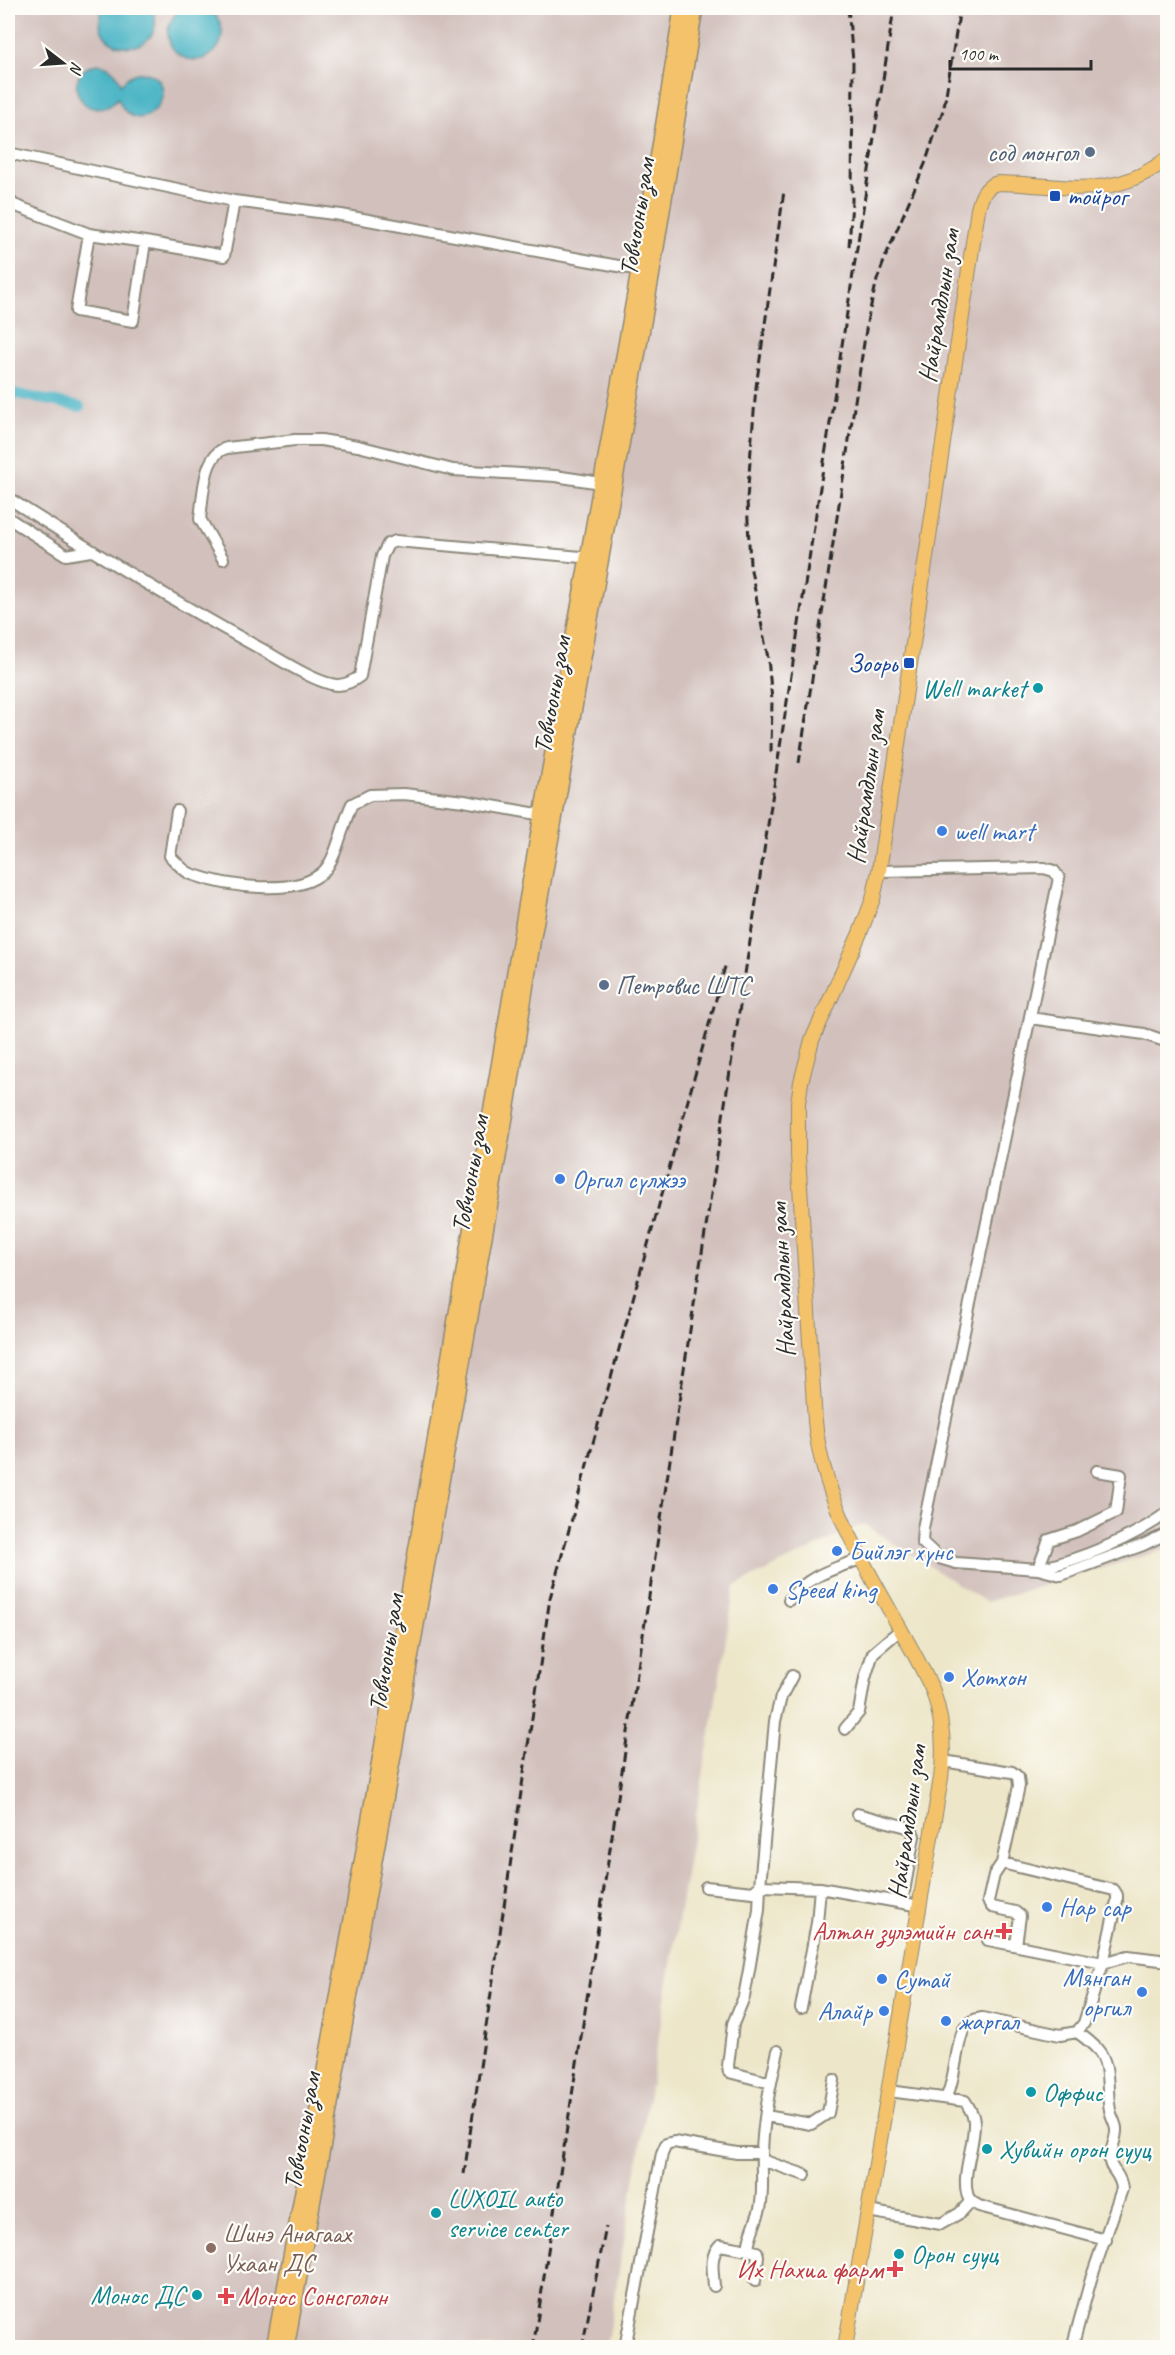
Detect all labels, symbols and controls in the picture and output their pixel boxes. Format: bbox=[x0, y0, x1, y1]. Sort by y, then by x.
north arrow bbox=[33, 33, 93, 93]
scale bar bbox=[950, 33, 1091, 71]
text: 100 m bbox=[959, 43, 1000, 65]
text: N bbox=[64, 59, 87, 78]
place label: сод монгол bbox=[987, 136, 1081, 169]
marker: сод монгол bbox=[1083, 145, 1097, 159]
street label: Товчооны зам bbox=[611, 154, 664, 278]
place label: тойрог bbox=[1067, 180, 1131, 213]
marker: тойрог bbox=[1048, 189, 1062, 203]
street label: Найрамдлын зам bbox=[911, 225, 968, 385]
street label: Товчооны зам bbox=[525, 632, 580, 756]
place label: Зоорь bbox=[848, 647, 899, 680]
marker: Зоорь bbox=[902, 656, 916, 670]
place label: Well market bbox=[922, 672, 1029, 705]
marker: Well market bbox=[1031, 681, 1045, 695]
street label: Найрамдлын зам bbox=[839, 706, 893, 866]
place label: well mart bbox=[954, 815, 1037, 848]
marker: well mart bbox=[935, 824, 949, 838]
place label: Петровис ШТС bbox=[616, 969, 754, 1002]
marker: Петровис ШТС bbox=[597, 978, 611, 992]
street label: Товчооны зам bbox=[443, 1111, 498, 1235]
place label: Оргил сүлжээ bbox=[572, 1163, 687, 1196]
marker: Оргил сүлжээ bbox=[553, 1172, 567, 1186]
street label: Найрамдлын зам bbox=[761, 1200, 803, 1358]
place label: Бийлэг хүнс bbox=[849, 1535, 954, 1568]
marker: Бийлэг хүнс bbox=[830, 1544, 844, 1558]
place label: Speed king bbox=[785, 1573, 878, 1606]
marker: Speed king bbox=[766, 1582, 780, 1596]
street label: Товчооны зам bbox=[360, 1590, 413, 1714]
place label: Хотхон bbox=[961, 1661, 1028, 1694]
marker: Хотхон bbox=[942, 1670, 956, 1684]
street label: Найрамдлын зам bbox=[880, 1741, 934, 1901]
place label: Нар сар bbox=[1059, 1891, 1133, 1924]
marker: Нар сар bbox=[1040, 1900, 1054, 1914]
place label: Алтан зулэмийн сан bbox=[812, 1915, 994, 1949]
marker: Алтан зулэмийн сан bbox=[997, 1924, 1011, 1938]
place label: Мянган оргил bbox=[1063, 1961, 1133, 2024]
place label: Сутай bbox=[894, 1963, 952, 1996]
marker: Сутай bbox=[875, 1972, 889, 1986]
marker: Мянган оргил bbox=[1135, 1985, 1149, 1999]
place label: Алайр bbox=[818, 1995, 873, 2028]
marker: Алайр bbox=[877, 2004, 891, 2018]
place label: жаргал bbox=[958, 2005, 1021, 2038]
marker: жаргал bbox=[939, 2014, 953, 2028]
street label: Товчооны зам bbox=[275, 2068, 330, 2192]
place label: Оффис bbox=[1043, 2076, 1104, 2109]
marker: Оффис bbox=[1024, 2085, 1038, 2099]
place label: Хувийн орон сууц bbox=[999, 2133, 1151, 2166]
marker: Хувийн орон сууц bbox=[980, 2142, 994, 2156]
place label: LUXOIL auto service center bbox=[448, 2182, 569, 2245]
marker: LUXOIL auto service center bbox=[429, 2206, 443, 2220]
place label: Шинэ Анагаах Ухаан ДС bbox=[223, 2217, 353, 2280]
place label: Орон сууц bbox=[911, 2238, 999, 2271]
marker: Шинэ Анагаах Ухаан ДС bbox=[204, 2241, 218, 2255]
marker: Орон сууц bbox=[892, 2247, 906, 2261]
place label: Их Нахиа фарм bbox=[737, 2253, 885, 2286]
marker: Их Нахиа фарм bbox=[888, 2262, 902, 2276]
place label: Монос ДС bbox=[90, 2279, 188, 2312]
place label: Монос Сонсголон bbox=[238, 2280, 388, 2313]
marker: Монос ДС bbox=[190, 2288, 204, 2302]
marker: Монос Сонсголон bbox=[219, 2289, 233, 2303]

